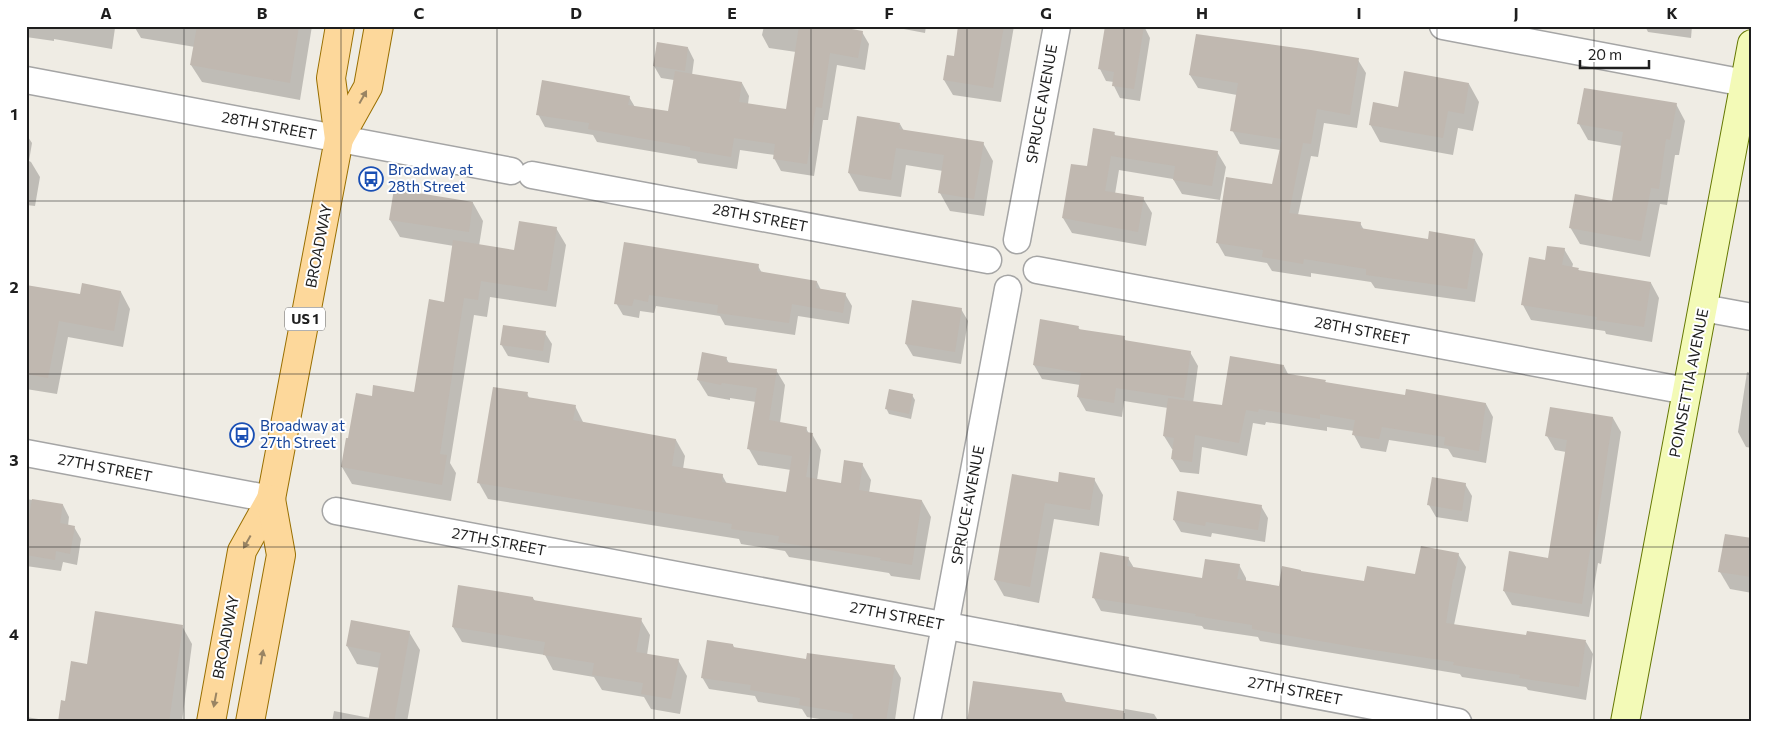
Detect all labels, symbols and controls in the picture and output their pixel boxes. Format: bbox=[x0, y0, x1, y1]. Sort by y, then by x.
text: A bbox=[100, 3, 112, 22]
text: B bbox=[257, 3, 268, 22]
text: C bbox=[414, 3, 425, 22]
text: D bbox=[570, 3, 582, 22]
text: E bbox=[727, 3, 737, 22]
text: F bbox=[884, 3, 894, 22]
text: G bbox=[1040, 3, 1052, 22]
text: H bbox=[1196, 3, 1208, 22]
text: I bbox=[1356, 3, 1362, 22]
text: J bbox=[1513, 3, 1519, 22]
text: K bbox=[1666, 3, 1678, 22]
scale bar bbox=[1580, 38, 1649, 70]
street label: SPRUCE AVENUE bbox=[1022, 43, 1060, 165]
text: 20 m bbox=[1588, 45, 1622, 63]
one-way arrow bbox=[358, 90, 367, 103]
text: 1 bbox=[10, 104, 18, 123]
street label: 28TH STREET bbox=[220, 107, 319, 143]
place label: Broadway at 28th Street bbox=[388, 160, 473, 195]
bus stop icon: Broadway at 28th Street bbox=[358, 166, 384, 192]
street label: 28TH STREET bbox=[711, 199, 810, 235]
street label: BROADWAY bbox=[301, 202, 335, 289]
text: 2 bbox=[9, 277, 19, 296]
street label: POINSETTIA AVENUE bbox=[1665, 307, 1711, 459]
road number: US 1 bbox=[285, 308, 325, 330]
street label: 28TH STREET bbox=[1313, 312, 1412, 348]
place label: Broadway at 27th Street bbox=[260, 416, 345, 451]
bus stop icon: Broadway at 27th Street bbox=[229, 422, 255, 448]
street label: SPRUCE AVENUE bbox=[947, 444, 987, 566]
street label: 27TH STREET bbox=[57, 449, 154, 485]
text: 3 bbox=[9, 450, 19, 469]
street label: 27TH STREET bbox=[451, 523, 548, 559]
one-way arrow bbox=[243, 535, 252, 548]
street label: BROADWAY bbox=[208, 593, 242, 680]
street label: 27TH STREET bbox=[849, 597, 946, 633]
text: 4 bbox=[9, 624, 19, 643]
one-way arrow bbox=[259, 648, 267, 664]
street label: 27TH STREET bbox=[1247, 672, 1344, 708]
one-way arrow bbox=[210, 693, 218, 709]

